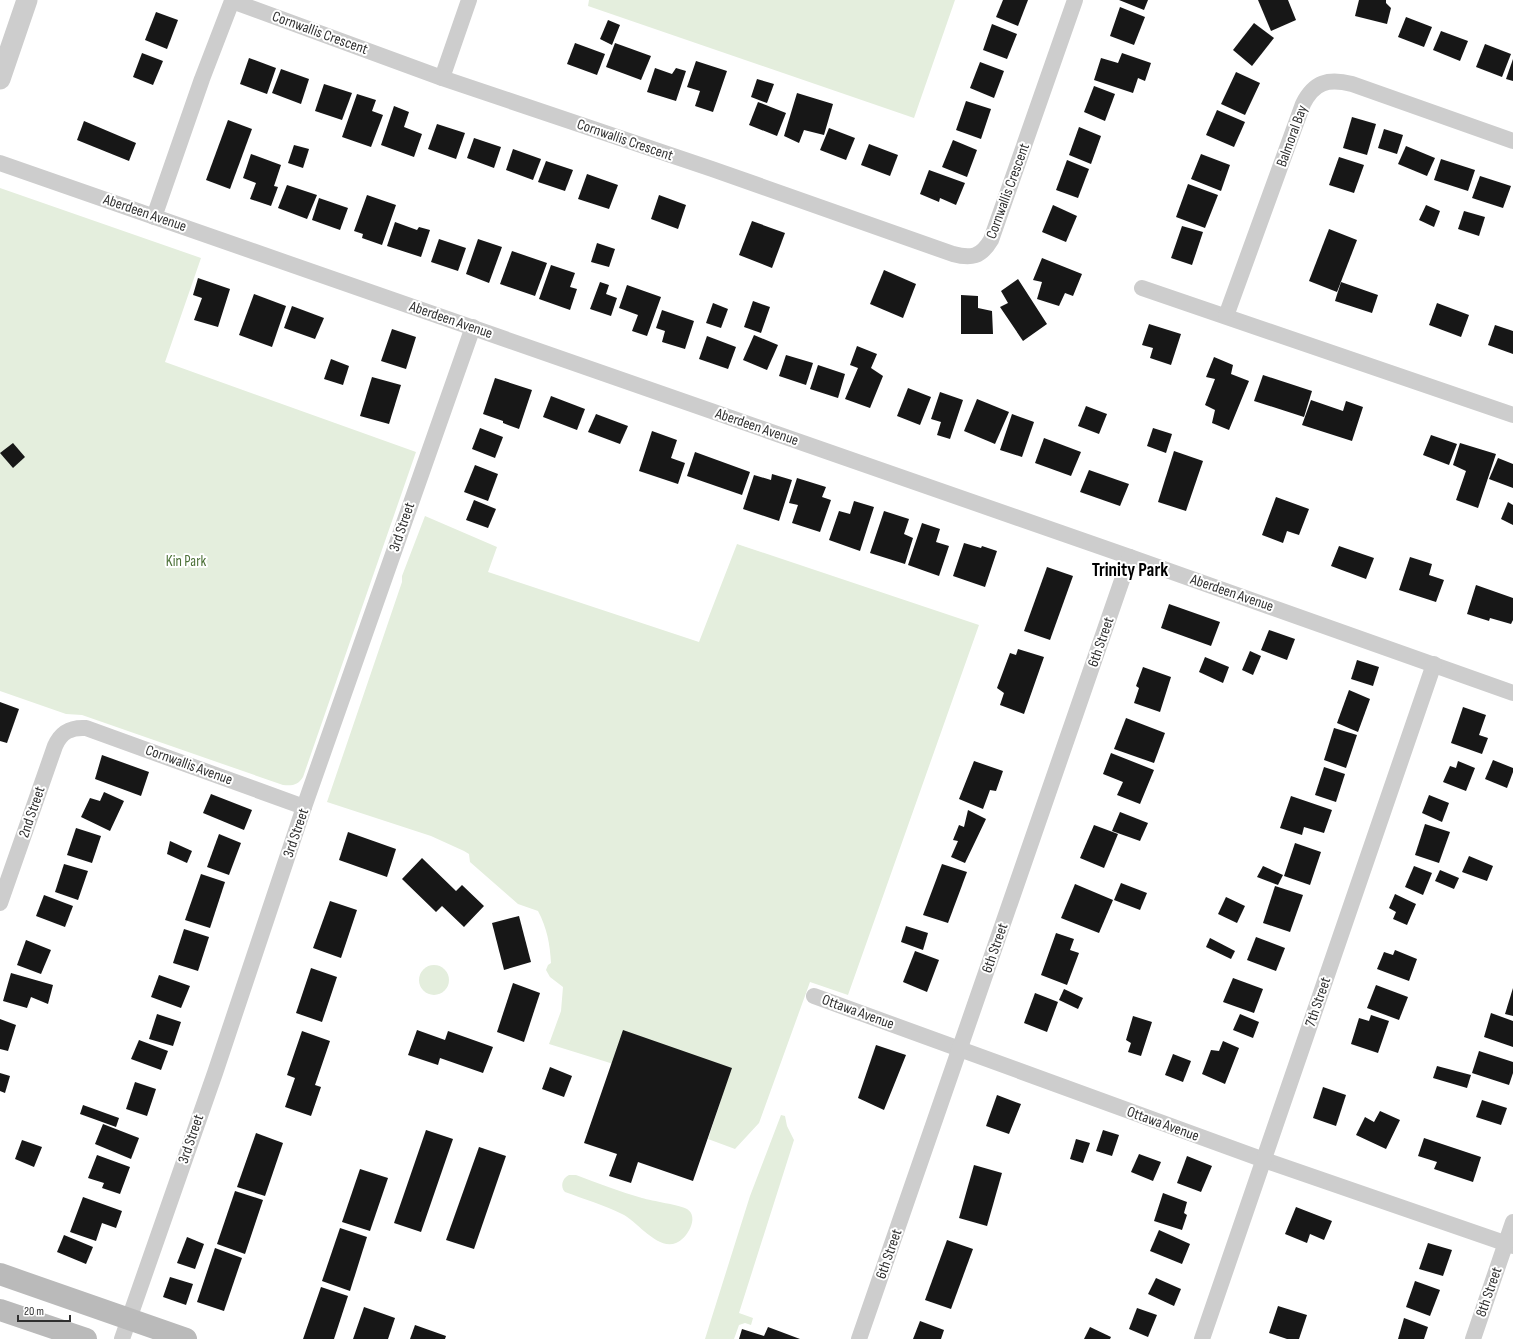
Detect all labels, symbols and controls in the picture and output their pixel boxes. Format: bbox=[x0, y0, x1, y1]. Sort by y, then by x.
street label: Cornwallis Crescent bbox=[270, 7, 371, 59]
street label: Balmoral Bay bbox=[1272, 102, 1312, 169]
street label: Cornwallis Crescent bbox=[574, 115, 676, 165]
street label: Cornwallis Crescent bbox=[982, 140, 1034, 241]
street label: Aberdeen Avenue bbox=[100, 190, 189, 236]
street label: Aberdeen Avenue bbox=[406, 297, 495, 343]
street label: Aberdeen Avenue bbox=[712, 404, 801, 450]
street label: 3rd Street bbox=[385, 500, 419, 554]
park label: Kin Park bbox=[166, 552, 206, 571]
district label: Trinity Park bbox=[1092, 559, 1168, 582]
street label: Aberdeen Avenue bbox=[1187, 570, 1276, 616]
street label: 6th Street bbox=[1084, 614, 1119, 669]
street label: Cornwallis Avenue bbox=[143, 740, 235, 790]
street label: 2nd Street bbox=[14, 784, 50, 840]
street label: 3rd Street bbox=[279, 806, 313, 860]
street label: 6th Street bbox=[978, 920, 1013, 975]
street label: 7th Street bbox=[1301, 974, 1335, 1029]
street label: Ottawa Avenue bbox=[819, 990, 897, 1034]
street label: Ottawa Avenue bbox=[1124, 1102, 1202, 1146]
street label: 3rd Street bbox=[174, 1112, 208, 1166]
street label: 6th Street bbox=[872, 1226, 907, 1281]
street label: 8th Street bbox=[1472, 1264, 1507, 1319]
scale bar bbox=[18, 1297, 70, 1323]
text: 20 m bbox=[24, 1304, 44, 1319]

